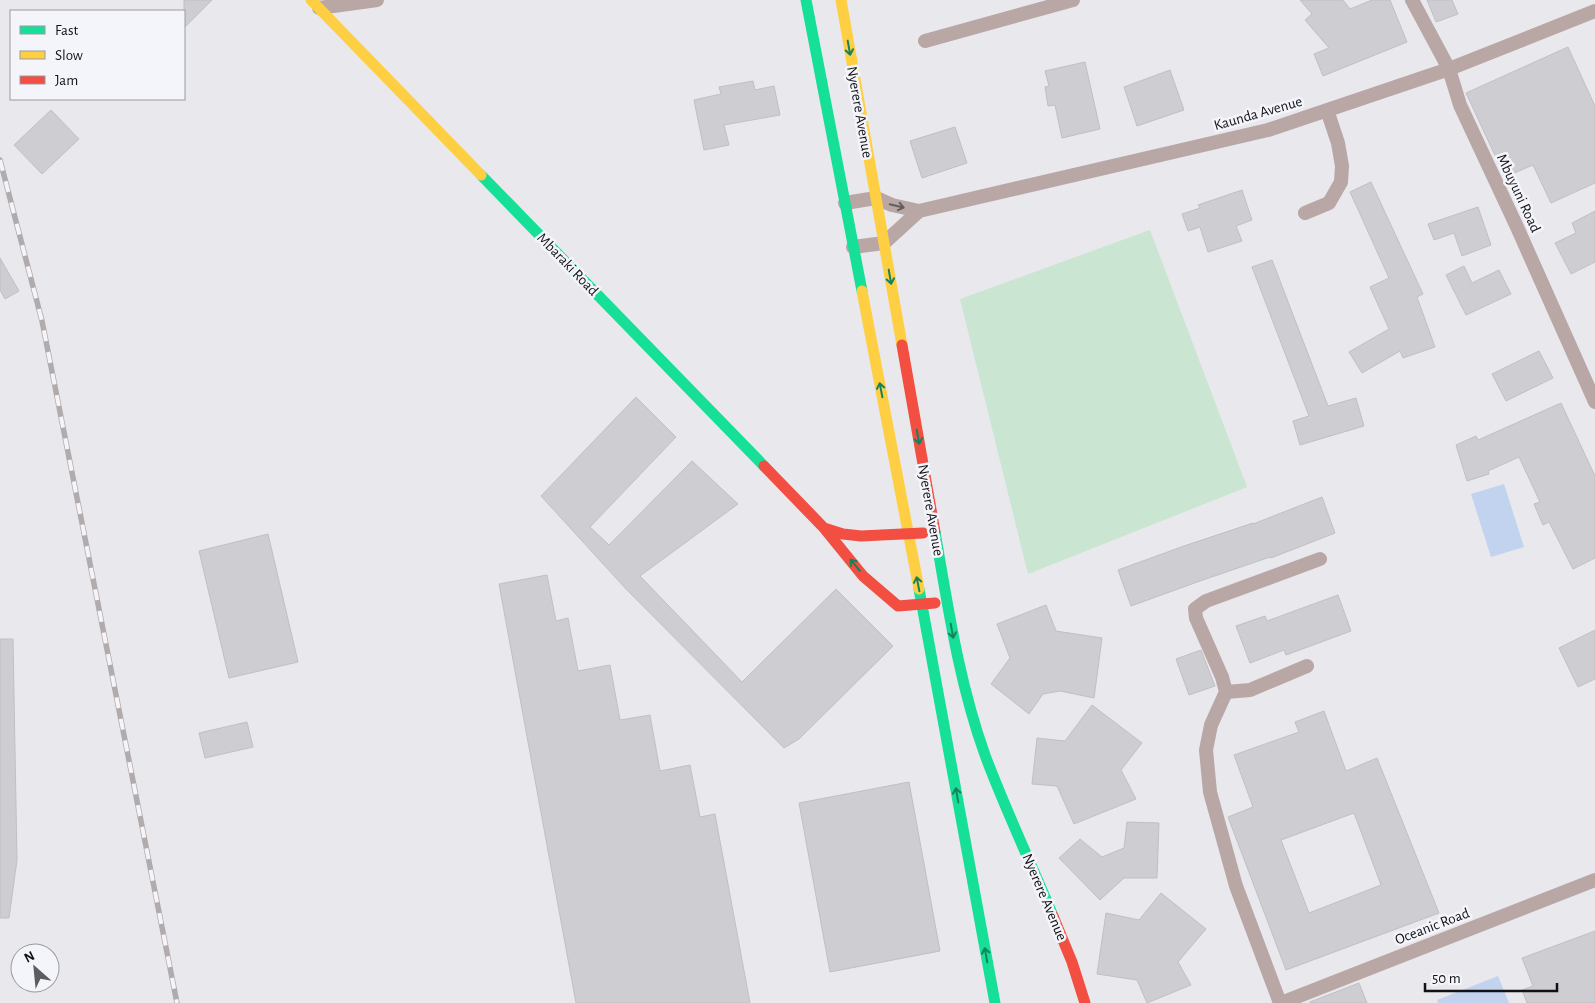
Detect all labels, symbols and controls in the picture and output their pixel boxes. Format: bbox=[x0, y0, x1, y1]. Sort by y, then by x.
legend bbox=[10, 10, 185, 100]
text: Fast bbox=[55, 23, 79, 38]
one-way arrow bbox=[845, 40, 855, 56]
text: Slow bbox=[55, 48, 83, 63]
street label: Nyerere Avenue bbox=[844, 65, 875, 159]
text: Jam bbox=[55, 73, 78, 88]
street label: Kaunda Avenue bbox=[1212, 94, 1304, 133]
street label: Mbuyuni Road bbox=[1494, 152, 1543, 235]
one-way arrow bbox=[889, 201, 905, 211]
street label: Mbaraki Road bbox=[534, 230, 601, 299]
one-way arrow bbox=[885, 269, 895, 285]
one-way arrow bbox=[876, 382, 885, 398]
one-way arrow bbox=[913, 429, 923, 445]
street label: Nyerere Avenue bbox=[915, 463, 946, 557]
one-way arrow bbox=[849, 559, 860, 572]
one-way arrow bbox=[913, 576, 923, 592]
one-way arrow bbox=[948, 623, 958, 639]
one-way arrow bbox=[952, 788, 962, 804]
street label: Nyerere Avenue bbox=[1020, 852, 1070, 943]
street label: Oceanic Road bbox=[1393, 905, 1472, 948]
north arrow bbox=[10, 943, 60, 993]
one-way arrow bbox=[981, 947, 991, 963]
text: N bbox=[22, 949, 37, 966]
scale bar bbox=[1425, 960, 1558, 992]
text: 50 m bbox=[1432, 971, 1461, 986]

